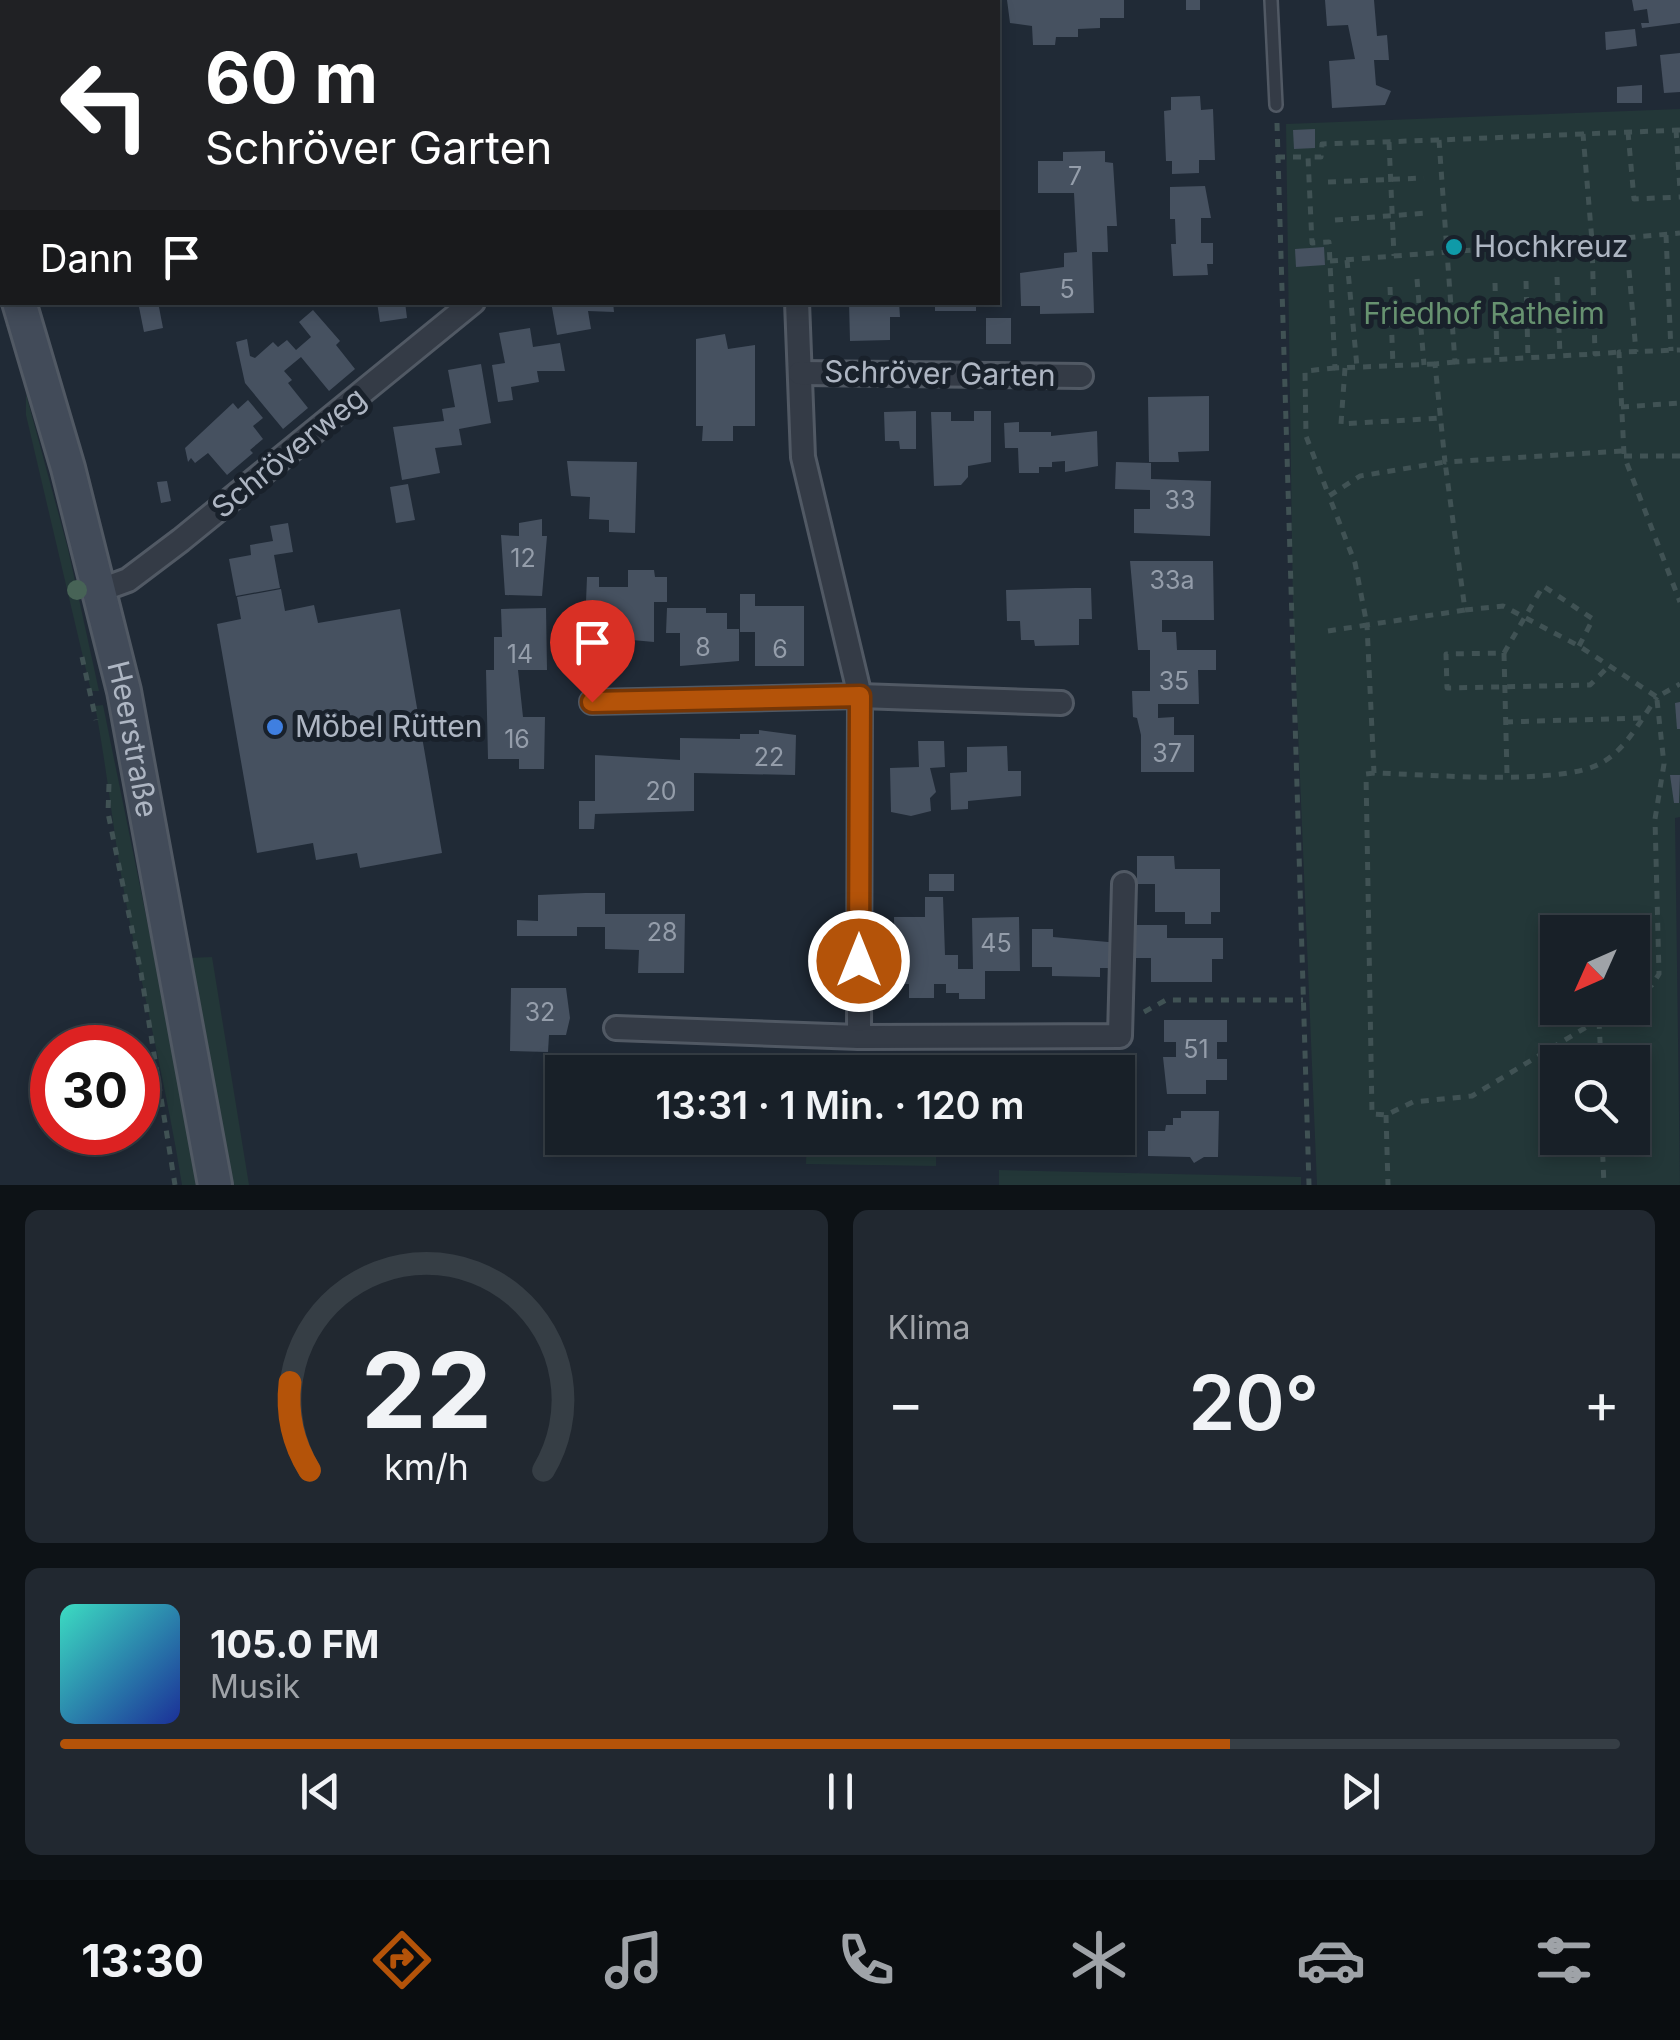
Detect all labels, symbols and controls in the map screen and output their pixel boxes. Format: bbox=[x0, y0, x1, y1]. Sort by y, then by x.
text: 60 m bbox=[205, 35, 378, 120]
icon: left bbox=[40, 40, 170, 170]
text: Schröver Garten bbox=[205, 120, 552, 175]
house number: 7 bbox=[1068, 161, 1082, 191]
place label: Hochkreuz bbox=[1474, 228, 1628, 264]
icon: arrive bbox=[154, 230, 209, 285]
text: Dann bbox=[40, 235, 134, 281]
marker: Hochkreuz bbox=[1443, 236, 1465, 258]
house number: 5 bbox=[1059, 274, 1075, 304]
park label: Friedhof Ratheim bbox=[1363, 295, 1605, 331]
street label: Schröver Garten bbox=[824, 353, 1056, 393]
street label: Schröverweg bbox=[204, 379, 373, 525]
house number: 33 bbox=[1165, 485, 1195, 515]
house number: 12 bbox=[510, 543, 536, 573]
house number: 33a bbox=[1150, 565, 1194, 595]
pin bbox=[550, 600, 635, 703]
icon: arrive bbox=[565, 615, 620, 670]
house number: 8 bbox=[695, 632, 711, 662]
house number: 6 bbox=[772, 634, 788, 664]
house number: 14 bbox=[507, 639, 533, 669]
street label: Heerstraße bbox=[100, 657, 166, 820]
house number: 35 bbox=[1159, 666, 1189, 696]
place label: Möbel Rütten bbox=[295, 708, 483, 744]
marker: Möbel Rütten bbox=[264, 716, 286, 738]
house number: 16 bbox=[504, 724, 530, 754]
house number: 37 bbox=[1152, 738, 1182, 768]
house number: 22 bbox=[754, 742, 784, 772]
house number: 20 bbox=[645, 776, 677, 806]
position arrow bbox=[807, 909, 911, 1013]
north arrow bbox=[1540, 915, 1650, 1025]
map controls bbox=[1540, 915, 1650, 1155]
house number: 28 bbox=[647, 917, 677, 947]
house number: 45 bbox=[980, 928, 1012, 958]
house number: 32 bbox=[525, 997, 555, 1027]
speed limit sign: 30 bbox=[30, 1025, 160, 1155]
house number: 51 bbox=[1183, 1034, 1209, 1064]
button: search bbox=[1540, 1045, 1650, 1155]
text: 13:31 · 1 Min. · 120 m bbox=[656, 1082, 1024, 1128]
text: Klima bbox=[888, 1308, 971, 1347]
text: 22 bbox=[361, 1327, 492, 1453]
text: 20° bbox=[1188, 1357, 1319, 1448]
text: − bbox=[888, 1370, 924, 1436]
text: + bbox=[1584, 1370, 1620, 1436]
text: km/h bbox=[384, 1445, 469, 1489]
text: 105.0 FM bbox=[210, 1621, 379, 1667]
text: Musik bbox=[210, 1667, 300, 1706]
icon: previous bbox=[293, 1764, 348, 1819]
icon: pause bbox=[813, 1764, 868, 1819]
icon: next bbox=[1333, 1764, 1388, 1819]
icon: directions bbox=[367, 1925, 437, 1995]
icon: music bbox=[599, 1925, 669, 1995]
icon: phone bbox=[831, 1925, 901, 1995]
icon: climate bbox=[1064, 1925, 1134, 1995]
icon: car bbox=[1296, 1925, 1366, 1995]
icon: filters bbox=[1529, 1925, 1599, 1995]
text: 13:30 bbox=[81, 1933, 204, 1988]

